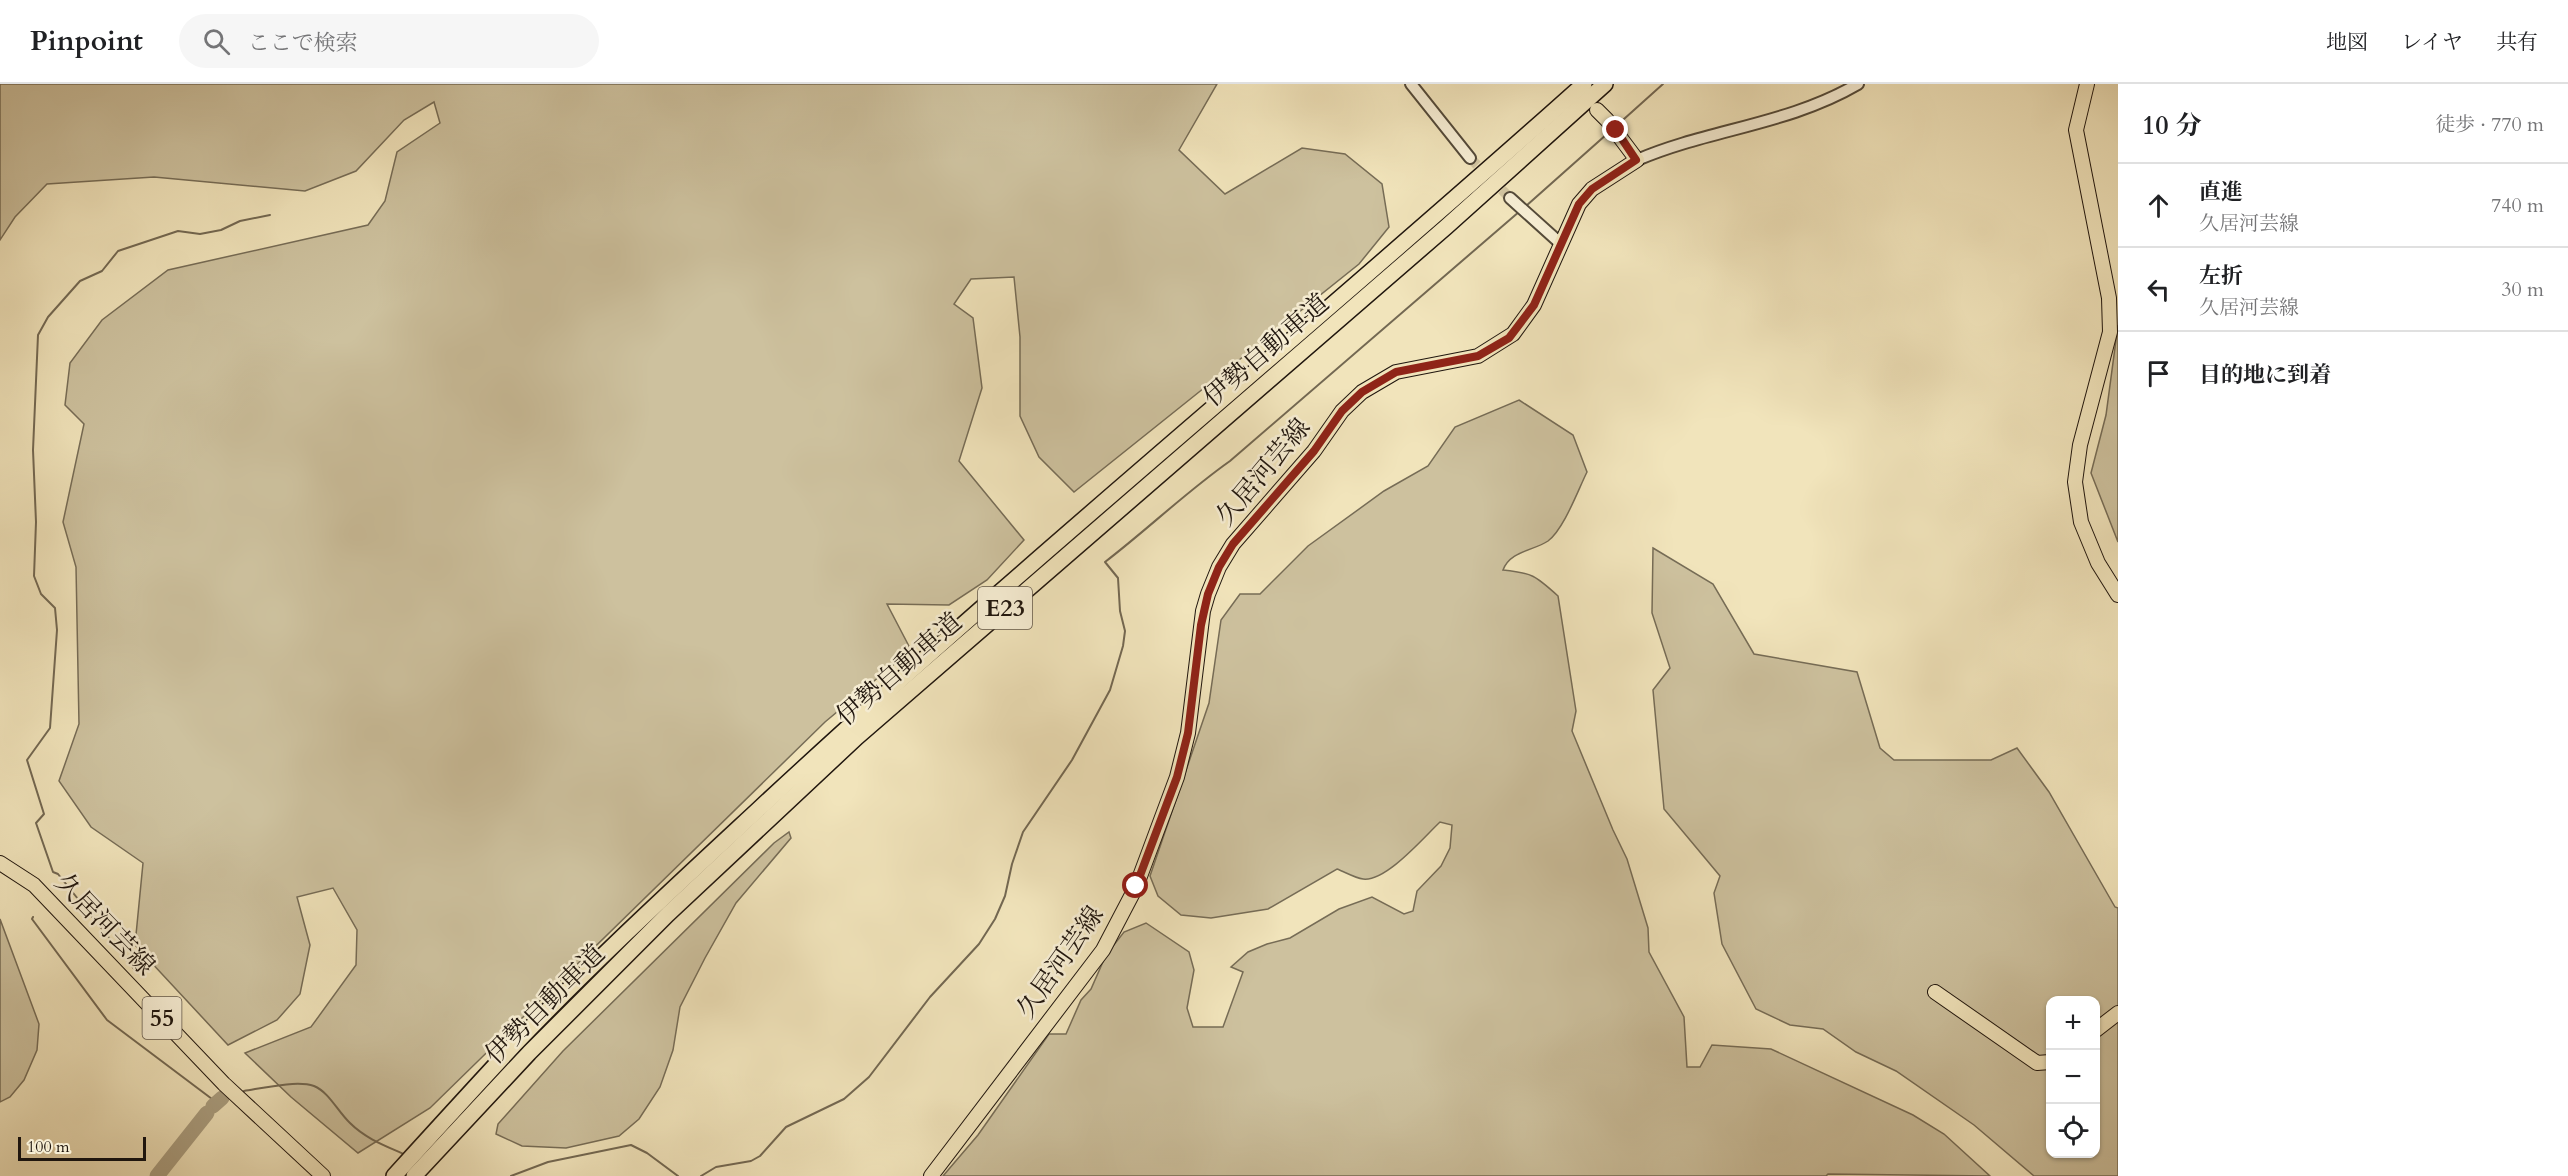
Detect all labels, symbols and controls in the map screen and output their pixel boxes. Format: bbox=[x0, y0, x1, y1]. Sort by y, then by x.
search box bbox=[179, 14, 599, 68]
text: Pinpoint bbox=[30, 22, 143, 60]
icon: search bbox=[200, 25, 233, 58]
text: ここで検索 bbox=[248, 28, 358, 58]
text: 地図 bbox=[2326, 28, 2368, 57]
text: レイヤ bbox=[2401, 28, 2463, 57]
text: 共有 bbox=[2496, 28, 2538, 57]
text: 10 分 bbox=[2142, 108, 2202, 143]
text: 徒歩 · 770 m bbox=[2435, 111, 2544, 138]
route end bbox=[1602, 116, 1628, 142]
text: 直進 bbox=[2199, 177, 2243, 207]
icon: ahead bbox=[2142, 189, 2175, 222]
text: 740 m bbox=[2491, 192, 2544, 219]
text: 久居河芸線 bbox=[2199, 210, 2299, 237]
text: 左折 bbox=[2199, 261, 2243, 291]
icon: left bbox=[2142, 273, 2175, 306]
text: 30 m bbox=[2501, 276, 2544, 303]
street label: 伊勢自動車道 bbox=[1196, 286, 1336, 414]
text: 久居河芸線 bbox=[2199, 294, 2299, 321]
icon: arrive bbox=[2142, 357, 2175, 390]
text: 目的地に到着 bbox=[2199, 360, 2331, 390]
street label: 久居河芸線 bbox=[1208, 411, 1318, 533]
road number: E23 bbox=[978, 587, 1032, 629]
street label: 伊勢自動車道 bbox=[829, 605, 969, 733]
street label: 久居河芸線 bbox=[47, 865, 163, 983]
route start bbox=[1122, 872, 1148, 898]
street label: 久居河芸線 bbox=[1008, 899, 1112, 1025]
street label: 伊勢自動車道 bbox=[477, 936, 613, 1072]
map controls bbox=[2046, 996, 2100, 1158]
button: + bbox=[2046, 996, 2100, 1050]
road number: 55 bbox=[142, 997, 182, 1039]
button: − bbox=[2046, 1050, 2100, 1104]
button: locate bbox=[2046, 1104, 2100, 1158]
scale bar bbox=[18, 1134, 146, 1162]
text: 100 m bbox=[27, 1136, 69, 1158]

